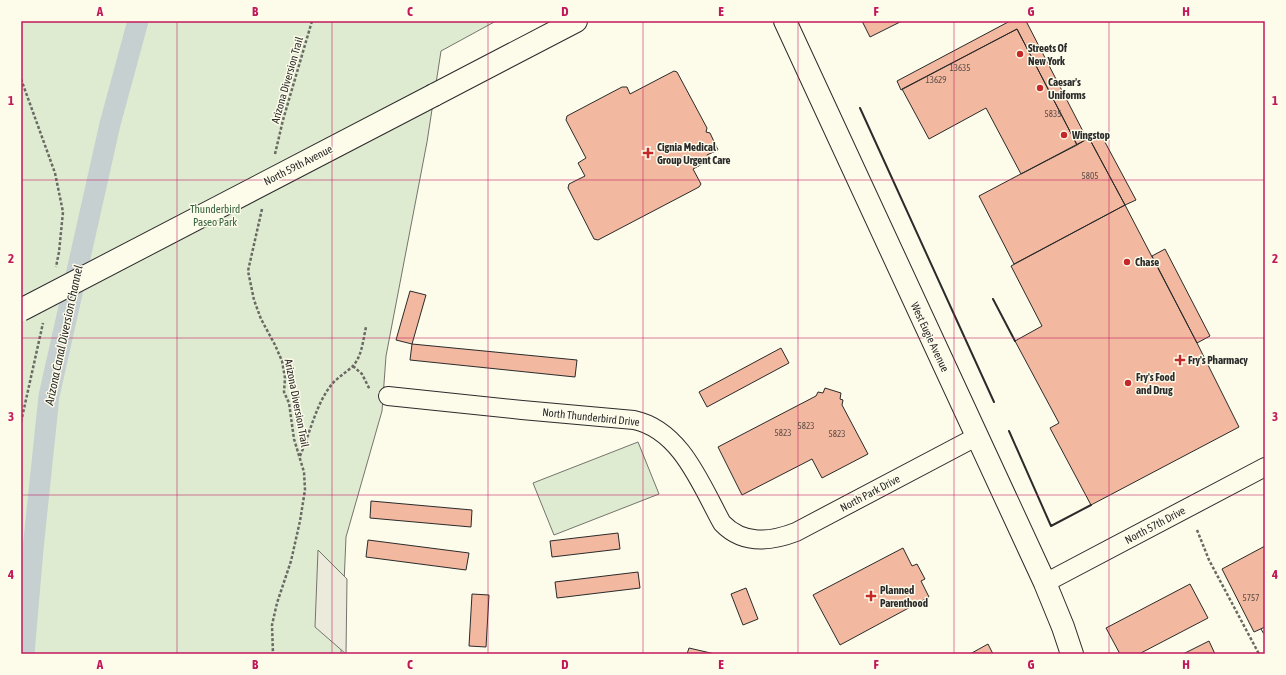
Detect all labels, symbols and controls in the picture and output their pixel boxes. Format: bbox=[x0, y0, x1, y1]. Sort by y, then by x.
text: A bbox=[96, 4, 104, 19]
text: B bbox=[252, 4, 259, 19]
text: C bbox=[407, 4, 413, 19]
text: D bbox=[561, 4, 569, 19]
text: E bbox=[718, 4, 724, 19]
text: F bbox=[873, 4, 879, 19]
text: G bbox=[1028, 4, 1035, 19]
text: H bbox=[1182, 4, 1190, 19]
street label: Arizona Diversion Trail bbox=[269, 35, 305, 125]
place label: Streets Of New York bbox=[1028, 42, 1068, 67]
marker: Streets Of New York bbox=[1015, 49, 1025, 59]
house number: 13635 bbox=[949, 63, 971, 73]
house number: 13629 bbox=[925, 75, 947, 85]
place label: Caesar's Uniforms bbox=[1048, 76, 1086, 101]
marker: Caesar's Uniforms bbox=[1035, 83, 1045, 93]
text: 1 bbox=[8, 93, 14, 108]
text: 1 bbox=[1272, 93, 1278, 108]
house number: 5835 bbox=[1045, 109, 1061, 119]
place label: Wingstop bbox=[1071, 129, 1110, 141]
marker: Wingstop bbox=[1059, 130, 1069, 140]
place label: Cignia Medical Group Urgent Care bbox=[657, 141, 731, 166]
street label: North 59th Avenue bbox=[262, 142, 334, 188]
marker: Cignia Medical Group Urgent Care bbox=[642, 147, 654, 159]
house number: 5805 bbox=[1082, 171, 1098, 181]
park label: Thunderbird Paseo Park bbox=[190, 203, 240, 228]
text: 2 bbox=[8, 251, 14, 266]
text: 2 bbox=[1272, 251, 1278, 266]
place label: Chase bbox=[1135, 256, 1159, 268]
marker: Chase bbox=[1122, 257, 1132, 267]
water label: Arizona Canal Diversion Channel bbox=[42, 264, 86, 407]
street label: West Eugie Avenue bbox=[909, 300, 951, 374]
place label: Fry's Pharmacy bbox=[1188, 354, 1248, 366]
marker: Fry's Pharmacy bbox=[1175, 355, 1185, 365]
street label: Arizona Diversion Trail bbox=[283, 358, 311, 448]
place label: Fry's Food and Drug bbox=[1136, 371, 1175, 396]
marker: Fry's Food and Drug bbox=[1123, 378, 1133, 388]
street label: North Thunderbird Drive bbox=[542, 406, 640, 428]
text: 3 bbox=[8, 409, 14, 424]
text: 3 bbox=[1272, 409, 1278, 424]
house number: 5823 bbox=[798, 421, 814, 431]
house number: 5823 bbox=[775, 428, 791, 438]
house number: 5823 bbox=[829, 429, 845, 439]
street label: North Park Drive bbox=[838, 472, 902, 514]
street label: North 57th Drive bbox=[1123, 504, 1187, 546]
text: 4 bbox=[7, 567, 14, 582]
text: 4 bbox=[1271, 567, 1278, 582]
place label: Planned Parenthood bbox=[880, 584, 928, 609]
marker: Planned Parenthood bbox=[865, 590, 877, 602]
house number: 5757 bbox=[1243, 593, 1259, 603]
text: A bbox=[96, 657, 104, 672]
text: B bbox=[252, 657, 259, 672]
text: C bbox=[407, 657, 413, 672]
text: D bbox=[561, 657, 569, 672]
text: E bbox=[718, 657, 724, 672]
text: F bbox=[873, 657, 879, 672]
text: G bbox=[1028, 657, 1035, 672]
text: H bbox=[1182, 657, 1190, 672]

